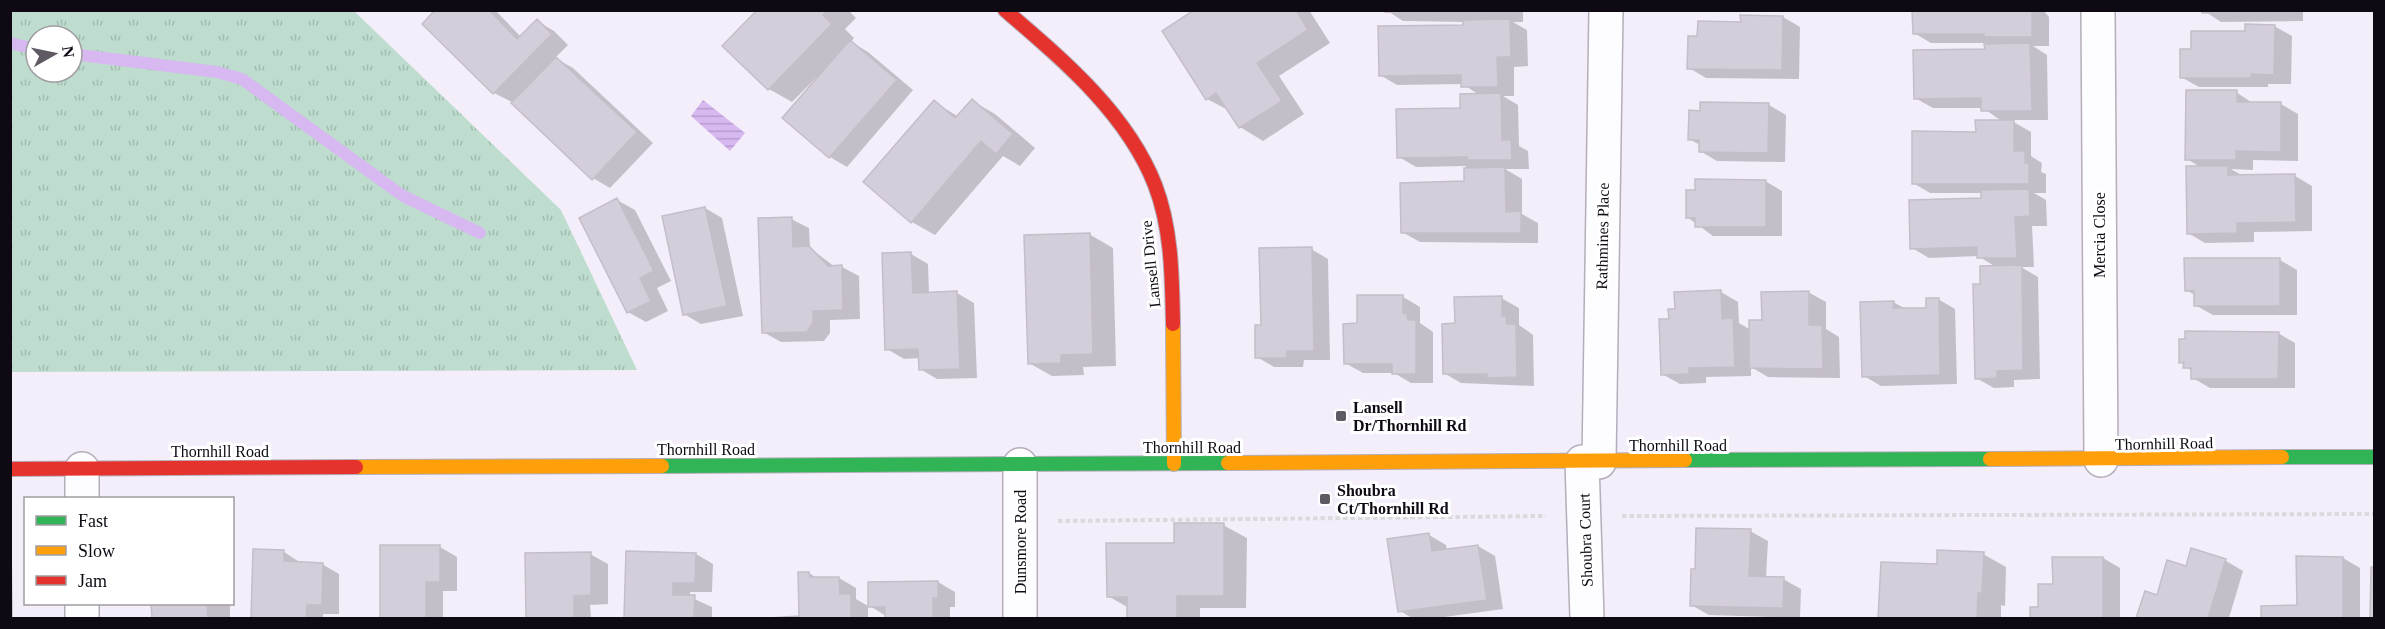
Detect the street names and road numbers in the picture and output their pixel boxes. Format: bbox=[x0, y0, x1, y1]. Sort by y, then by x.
street label: Rathmines Place bbox=[1593, 182, 1612, 290]
street label: Mercia Close bbox=[2091, 192, 2108, 278]
street label: Lansell Drive bbox=[1137, 220, 1164, 308]
street label: Thornhill Road bbox=[2115, 434, 2213, 453]
street label: Thornhill Road bbox=[1629, 437, 1727, 454]
street label: Thornhill Road bbox=[1143, 439, 1241, 456]
street label: Thornhill Road bbox=[657, 441, 755, 458]
street label: Thornhill Road bbox=[171, 443, 269, 460]
street label: Dunsmore Road bbox=[1012, 490, 1029, 594]
street label: Shoubra Court bbox=[1575, 492, 1596, 587]

